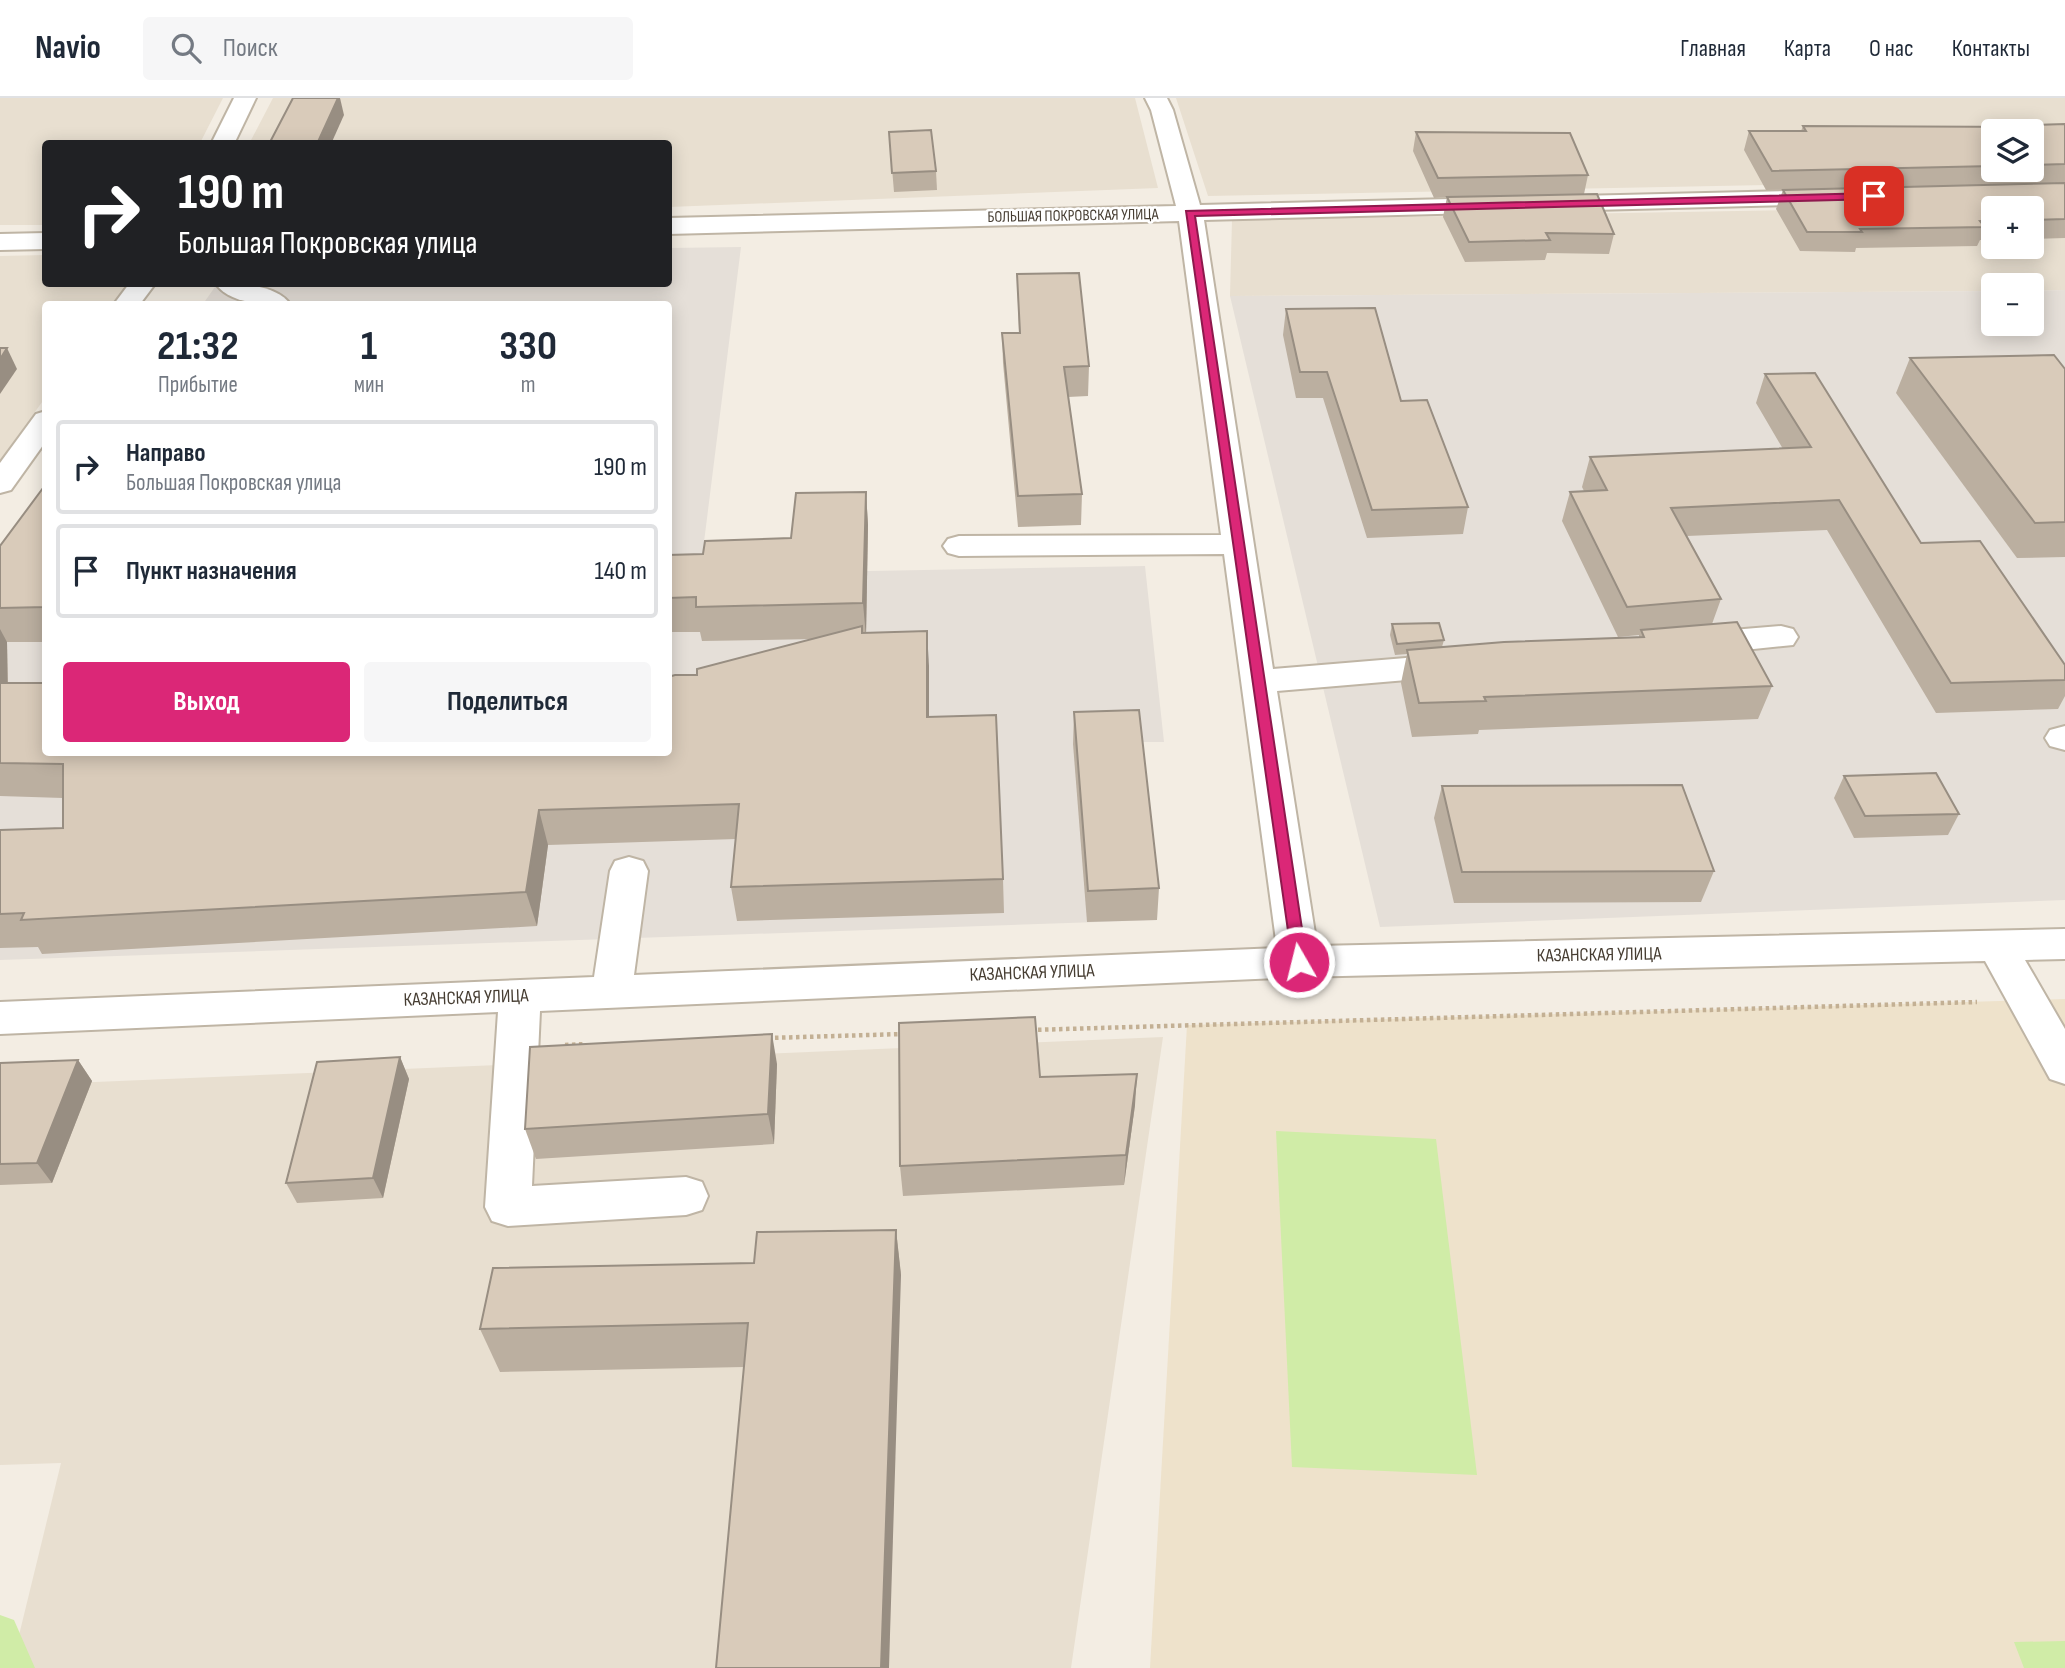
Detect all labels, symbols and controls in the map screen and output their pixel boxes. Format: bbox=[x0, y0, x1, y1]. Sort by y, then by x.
search box bbox=[143, 17, 633, 80]
text: Navio bbox=[35, 28, 101, 68]
icon: search bbox=[167, 29, 205, 67]
text: Поиск bbox=[223, 33, 278, 64]
text: Главная bbox=[1680, 34, 1746, 63]
text: Карта bbox=[1784, 34, 1831, 63]
text: О нас bbox=[1869, 34, 1914, 63]
text: Контакты bbox=[1952, 34, 2030, 63]
map controls bbox=[1981, 119, 2044, 336]
button: layers bbox=[1981, 119, 2044, 182]
text: 190 m bbox=[178, 164, 284, 223]
pin bbox=[1844, 166, 1904, 226]
icon: right bbox=[63, 168, 154, 259]
icon: arrive bbox=[1855, 177, 1893, 215]
button: + bbox=[1981, 196, 2044, 259]
street label: БОЛЬШАЯ ПОКРОВСКАЯ УЛИЦА bbox=[987, 205, 1159, 227]
text: Большая Покровская улица bbox=[178, 224, 478, 263]
button: − bbox=[1981, 273, 2044, 336]
text: 21:32 bbox=[157, 321, 239, 372]
text: 1 bbox=[361, 321, 377, 372]
text: 330 bbox=[499, 321, 557, 372]
text: Прибытие bbox=[158, 371, 238, 399]
text: мин bbox=[354, 371, 384, 399]
text: m bbox=[521, 371, 535, 399]
text: Направо bbox=[126, 438, 205, 469]
icon: right bbox=[67, 448, 105, 486]
text: 190 m bbox=[594, 452, 647, 483]
text: Большая Покровская улица bbox=[126, 469, 341, 497]
icon: arrive bbox=[67, 552, 105, 590]
text: Пункт назначения bbox=[126, 556, 297, 587]
text: 140 m bbox=[595, 556, 647, 587]
button: Выход bbox=[63, 662, 350, 742]
button: Поделиться bbox=[364, 662, 651, 742]
position arrow bbox=[1262, 925, 1336, 999]
street label: КАЗАНСКАЯ УЛИЦА bbox=[1536, 942, 1663, 968]
street label: КАЗАНСКАЯ УЛИЦА bbox=[969, 959, 1096, 987]
street label: КАЗАНСКАЯ УЛИЦА bbox=[403, 984, 530, 1012]

